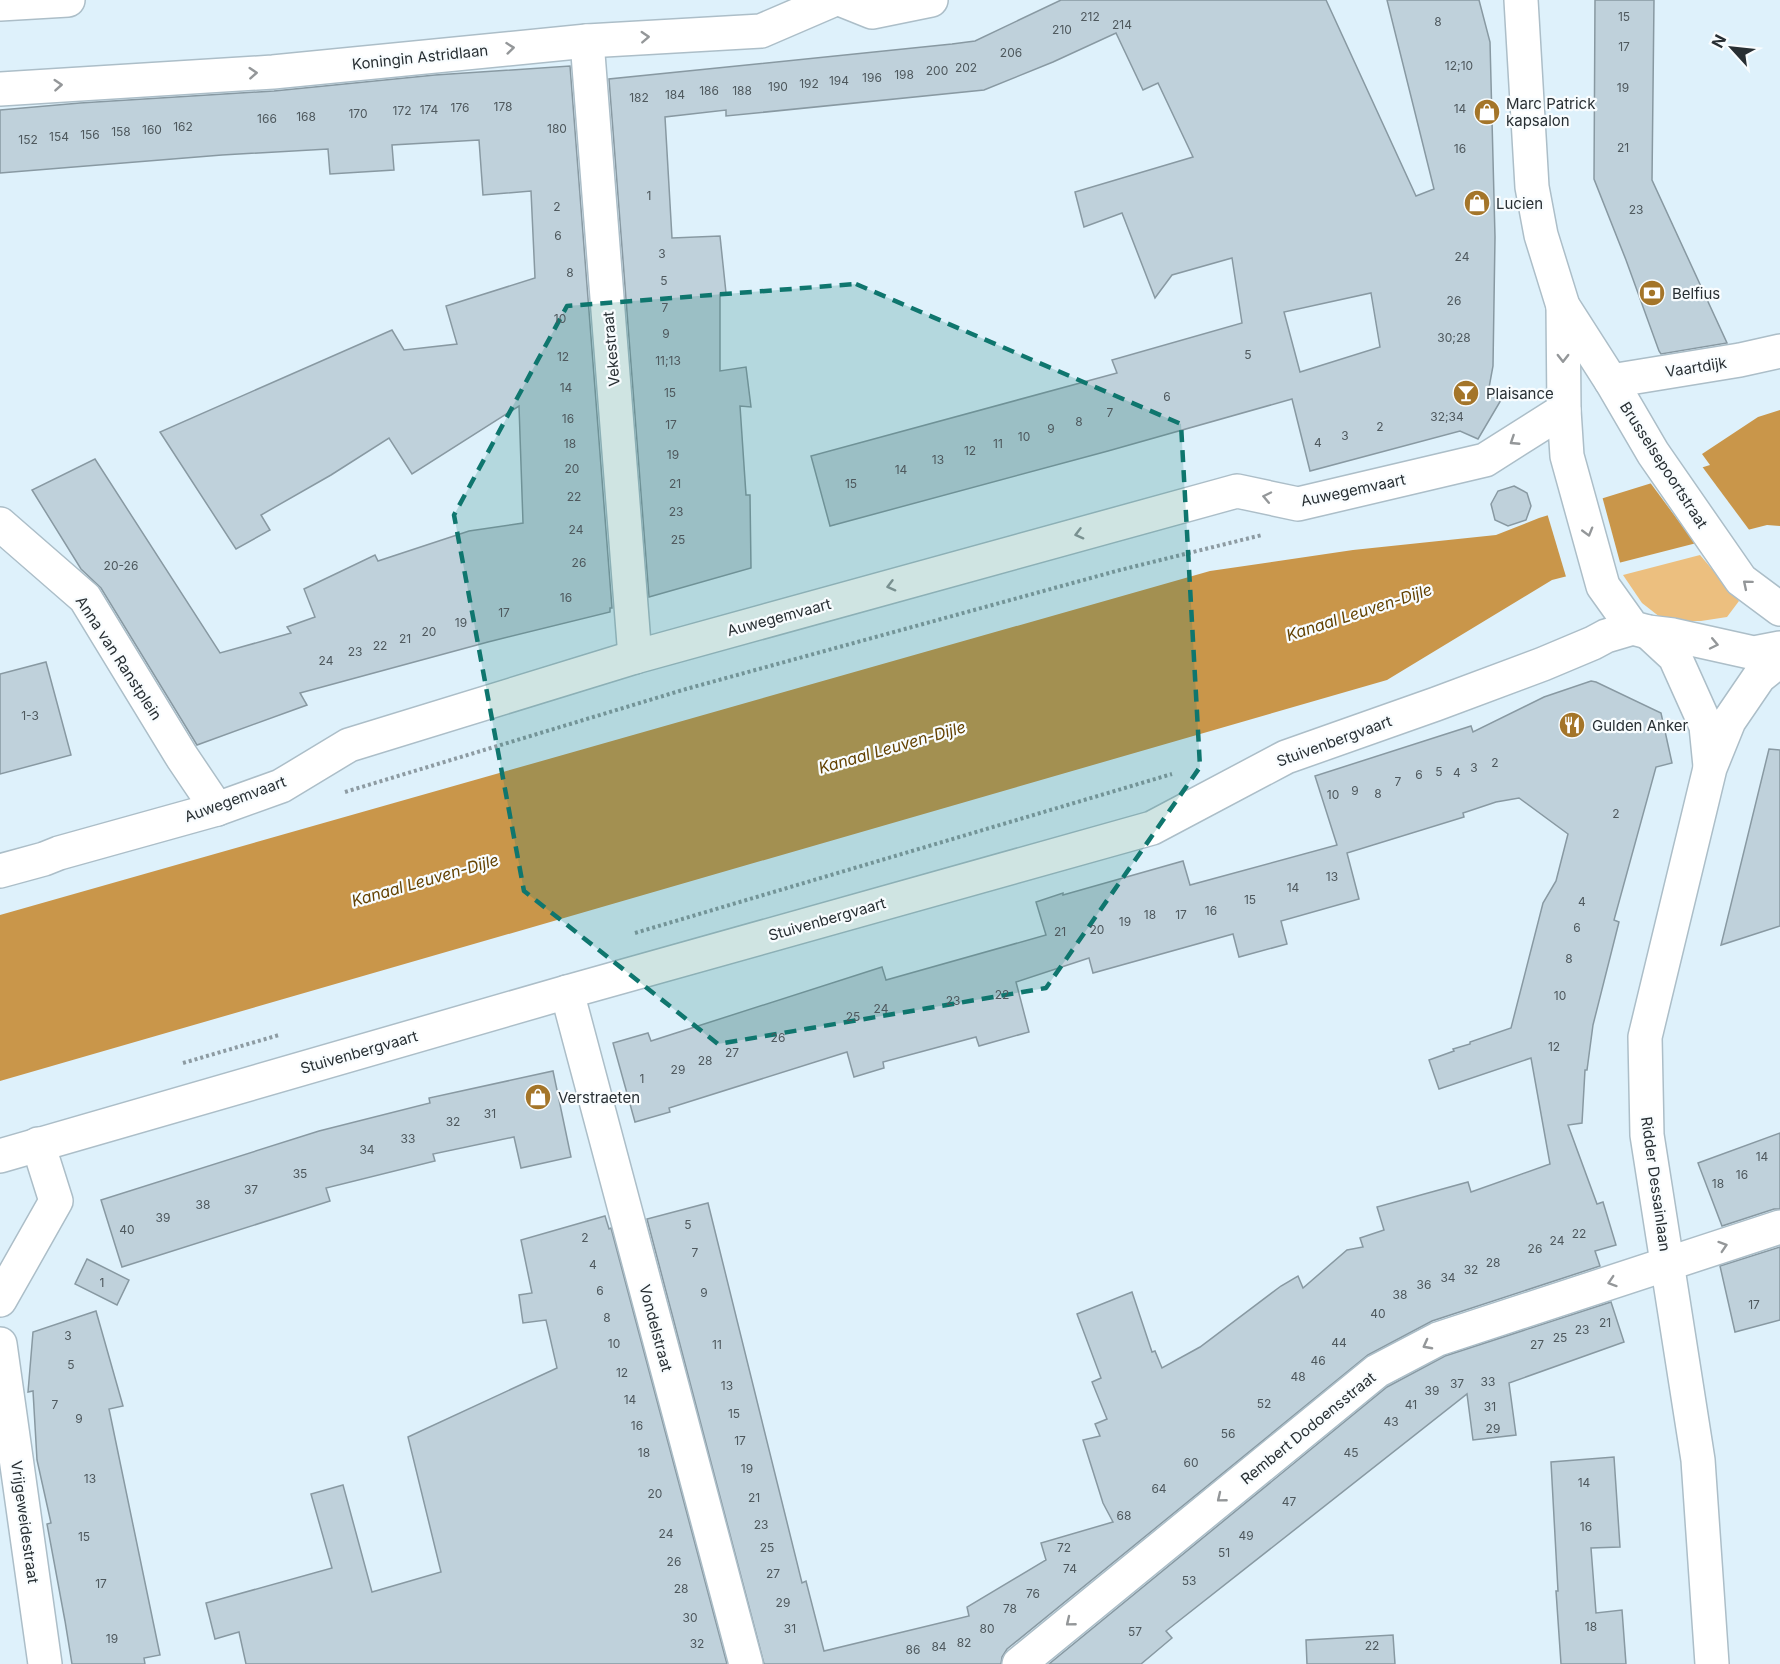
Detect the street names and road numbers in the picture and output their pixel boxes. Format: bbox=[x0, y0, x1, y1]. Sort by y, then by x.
street label: Koningin Astridlaan bbox=[351, 40, 489, 74]
street label: Vekestraat bbox=[598, 311, 624, 387]
street label: Vaartdijk bbox=[1664, 353, 1729, 381]
street label: Brusselsepoortstraat bbox=[1616, 398, 1712, 532]
street label: Auwegemvaart bbox=[1299, 470, 1407, 510]
street label: Anna van Ranstplein bbox=[72, 592, 166, 724]
street label: Auwegemvaart bbox=[725, 594, 833, 640]
street label: Stuivenbergvaart bbox=[1274, 711, 1394, 771]
street label: Auwegemvaart bbox=[182, 772, 289, 826]
street label: Stuivenbergvaart bbox=[766, 893, 888, 945]
street label: Stuivenbergvaart bbox=[298, 1026, 420, 1078]
street label: Ridder Dessainlaan bbox=[1637, 1115, 1675, 1253]
street label: Vondelstraat bbox=[635, 1282, 677, 1374]
street label: Rembert Dodoensstraat bbox=[1237, 1368, 1379, 1488]
street label: Vrijgeweidestraat bbox=[7, 1459, 43, 1585]

